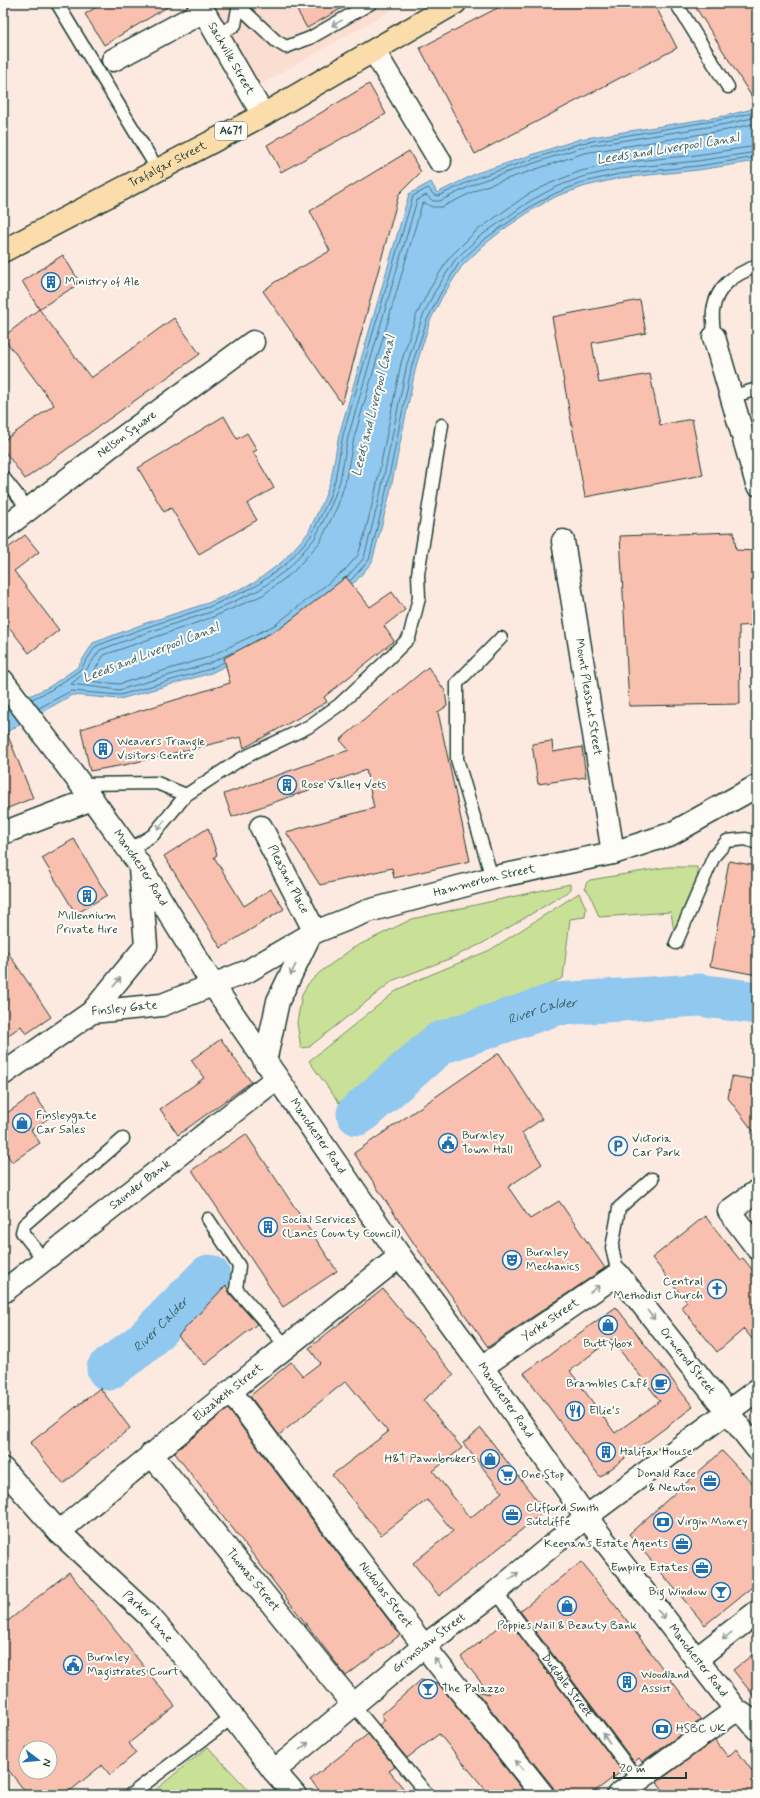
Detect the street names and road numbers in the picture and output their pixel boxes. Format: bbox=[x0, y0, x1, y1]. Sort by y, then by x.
street label: Sackville Street bbox=[204, 19, 258, 98]
road number: A671 bbox=[215, 122, 247, 140]
street label: Trafalgar Street bbox=[126, 138, 210, 192]
street label: Nelson Square bbox=[94, 407, 160, 462]
street label: Mount Pleasant Street bbox=[571, 637, 605, 757]
street label: Manchester Road bbox=[109, 827, 171, 909]
street label: Pleasant Place bbox=[264, 842, 312, 917]
street label: Hammerton Street bbox=[432, 861, 537, 901]
street label: Finsley Gate bbox=[91, 997, 158, 1020]
street label: Manchester Road bbox=[286, 1095, 349, 1178]
street label: Saunder Bank bbox=[106, 1156, 174, 1214]
street label: Yorke Street bbox=[519, 1295, 582, 1345]
street label: Ormerod Street bbox=[656, 1325, 719, 1398]
street label: Manchester Road bbox=[473, 1359, 537, 1442]
street label: Elizabeth Street bbox=[190, 1360, 267, 1426]
street label: Thomas Street bbox=[222, 1545, 283, 1615]
street label: Nicholas Street bbox=[355, 1558, 416, 1632]
street label: Parker Lane bbox=[119, 1587, 176, 1646]
street label: Grimshaw Street bbox=[389, 1609, 469, 1677]
street label: Manchester Road bbox=[664, 1621, 731, 1701]
street label: Dugdale Street bbox=[537, 1650, 596, 1721]

